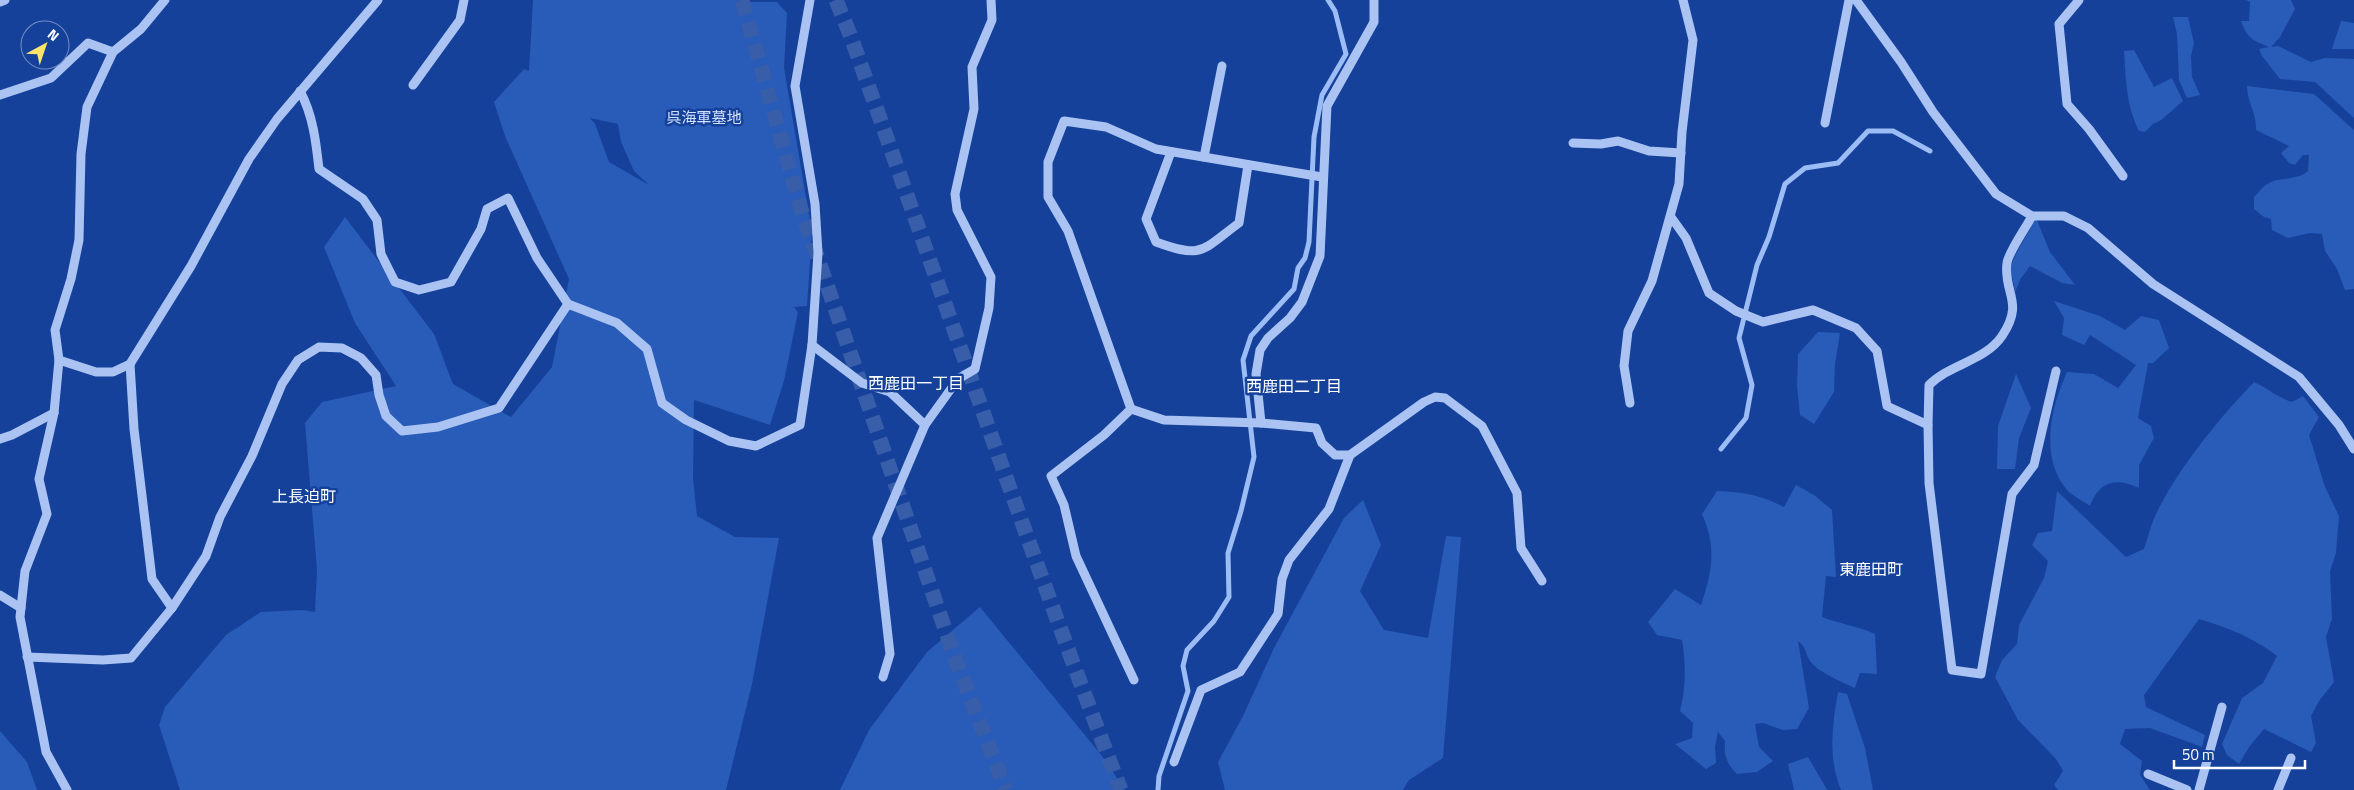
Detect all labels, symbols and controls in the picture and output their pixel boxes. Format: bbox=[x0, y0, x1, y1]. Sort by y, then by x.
north arrow bbox=[20, 20, 70, 70]
text: N bbox=[43, 23, 64, 46]
park label: 呉海軍墓地 bbox=[666, 106, 742, 129]
district label: 西鹿田一丁目 bbox=[868, 371, 964, 395]
district label: 西鹿田二丁目 bbox=[1246, 374, 1342, 398]
district label: 上長迫町 bbox=[272, 484, 336, 508]
district label: 東鹿田町 bbox=[1839, 557, 1903, 581]
scale bar bbox=[2174, 738, 2305, 770]
text: 50 m bbox=[2182, 743, 2215, 766]

